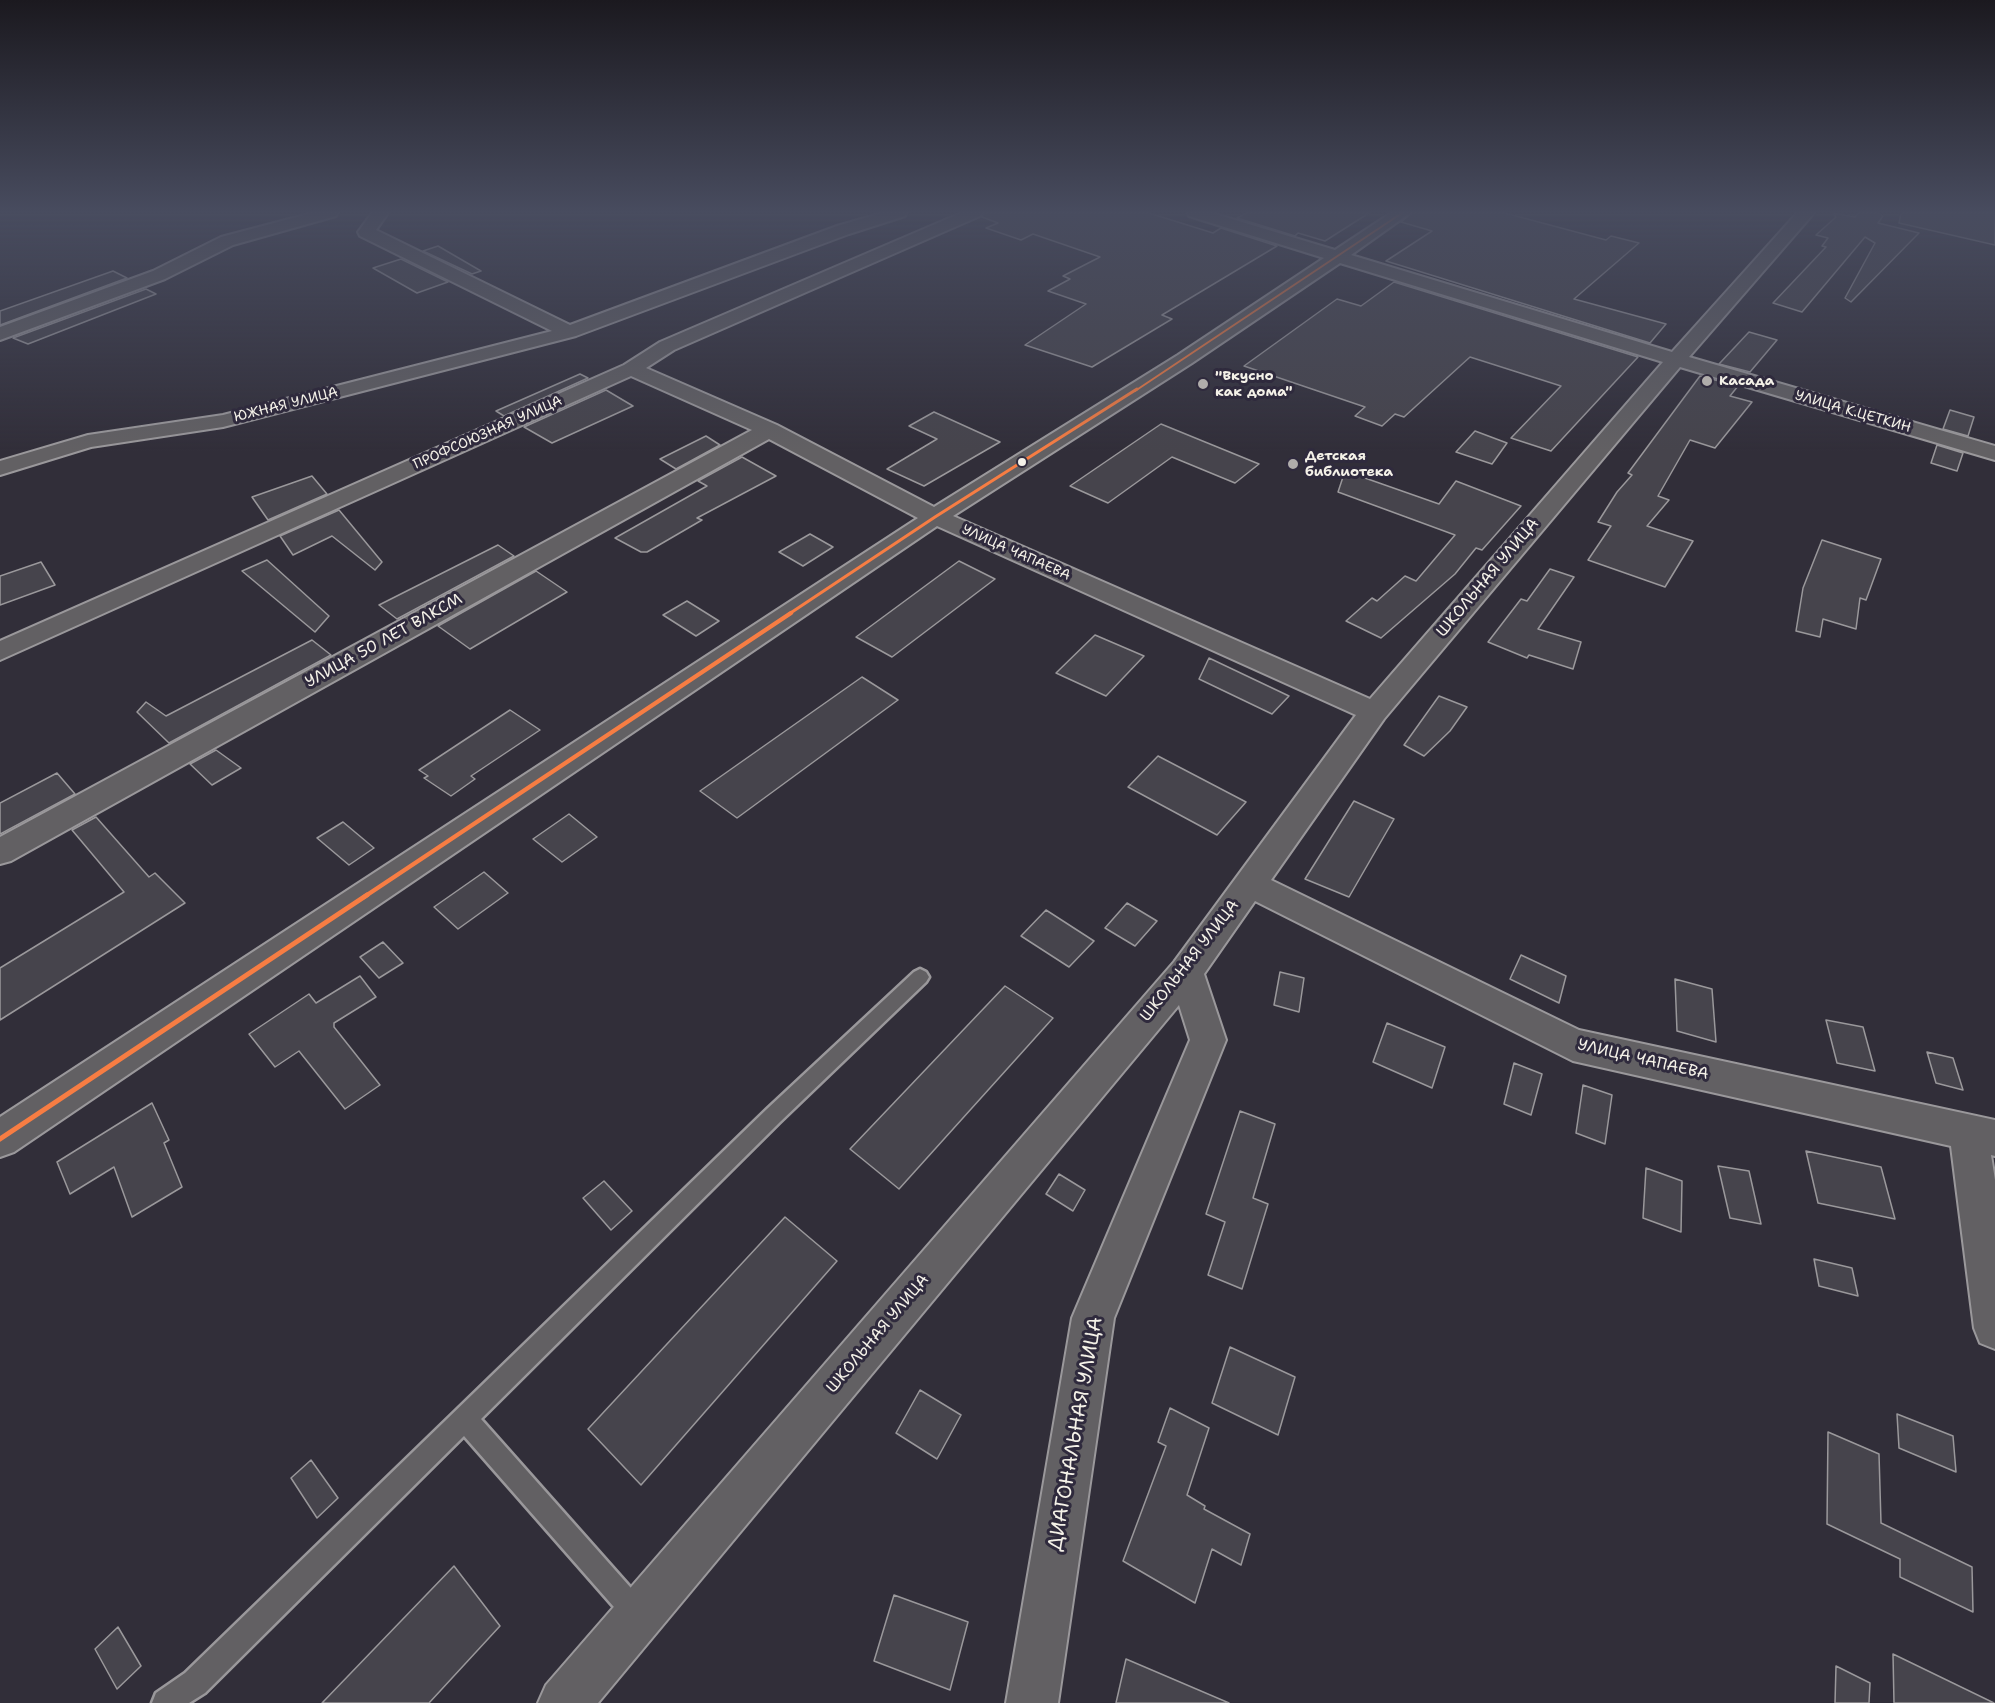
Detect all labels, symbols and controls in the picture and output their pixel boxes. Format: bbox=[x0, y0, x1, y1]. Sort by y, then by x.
place label: "Вкусно как дома" bbox=[1215, 368, 1293, 400]
place label: Касада bbox=[1719, 373, 1774, 389]
marker: Касада bbox=[1700, 374, 1714, 388]
marker: "Вкусно как дома" bbox=[1196, 377, 1210, 391]
street label: ЮЖНАЯ УЛИЦА bbox=[232, 384, 340, 426]
street label: УЛИЦА К.ЦЕТКИН bbox=[1793, 387, 1913, 437]
street label: ПРОФСОЮЗНАЯ УЛИЦА bbox=[411, 393, 565, 473]
place label: Детская библиотека bbox=[1305, 448, 1393, 480]
unlabelled marker bbox=[1016, 456, 1028, 468]
marker: Детская библиотека bbox=[1286, 457, 1300, 471]
street label: ШКОЛЬНАЯ УЛИЦА bbox=[1433, 515, 1543, 641]
street label: УЛИЦА ЧАПАЕВА bbox=[959, 521, 1073, 585]
street label: УЛИЦА 50 ЛЕТ ВЛКСМ bbox=[302, 590, 466, 692]
street label: ШКОЛЬНАЯ УЛИЦА bbox=[1137, 896, 1243, 1026]
street label: УЛИЦА ЧАПАЕВА bbox=[1576, 1036, 1710, 1084]
street label: ШКОЛЬНАЯ УЛИЦА bbox=[823, 1271, 933, 1397]
street label: ДИАГОНАЛЬНАЯ УЛИЦА bbox=[1044, 1315, 1108, 1553]

